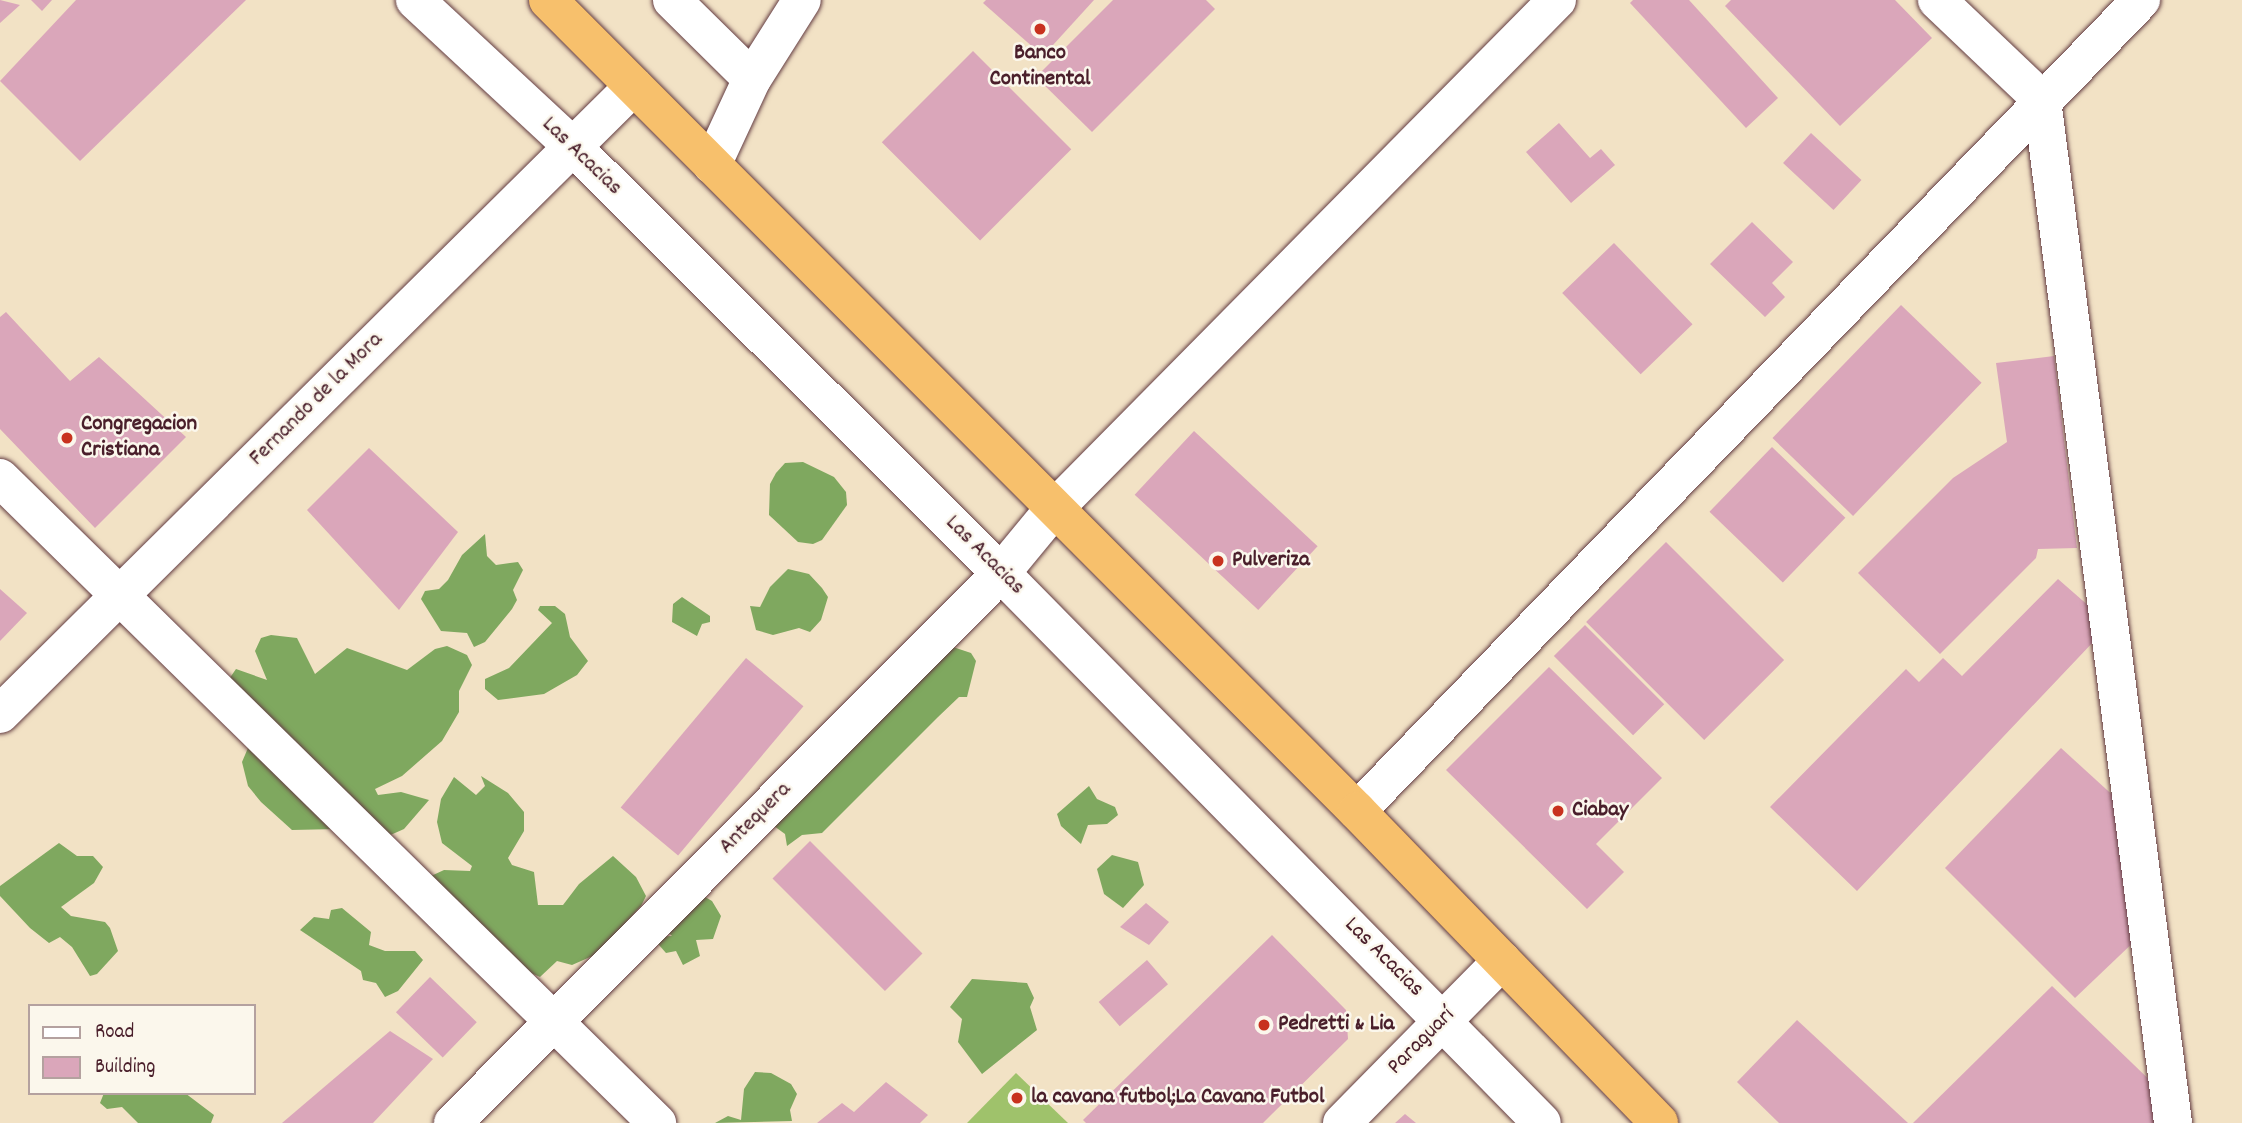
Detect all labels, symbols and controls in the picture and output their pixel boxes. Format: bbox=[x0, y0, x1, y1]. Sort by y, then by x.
marker: Banco Continental bbox=[1032, 21, 1048, 37]
place label: Banco Continental bbox=[989, 40, 1091, 94]
street label: Las Acacias bbox=[535, 112, 627, 202]
street label: Fernando de la Mora bbox=[244, 327, 390, 473]
place label: Congregacion Cristiana bbox=[81, 411, 197, 465]
marker: Congregacion Cristiana bbox=[59, 430, 75, 446]
street label: Las Acacias bbox=[938, 510, 1030, 602]
place label: Pulveriza bbox=[1232, 547, 1310, 575]
marker: Pulveriza bbox=[1210, 553, 1226, 569]
street label: Antequera bbox=[714, 777, 798, 861]
place label: Ciabay bbox=[1572, 797, 1628, 825]
marker: Ciabay bbox=[1550, 803, 1566, 819]
street label: Las Acacias bbox=[1337, 912, 1429, 1004]
street label: Paraguarí bbox=[1383, 1003, 1461, 1081]
legend bbox=[28, 1004, 256, 1095]
place label: Pedretti & Lia bbox=[1278, 1011, 1394, 1039]
marker: Pedretti & Lia bbox=[1256, 1017, 1272, 1033]
text: Road bbox=[95, 1018, 134, 1048]
text: Building bbox=[95, 1053, 155, 1083]
place label: la cavana futbol;La Cavana Futbol bbox=[1031, 1084, 1324, 1112]
marker: la cavana futbol;La Cavana Futbol bbox=[1009, 1090, 1025, 1106]

